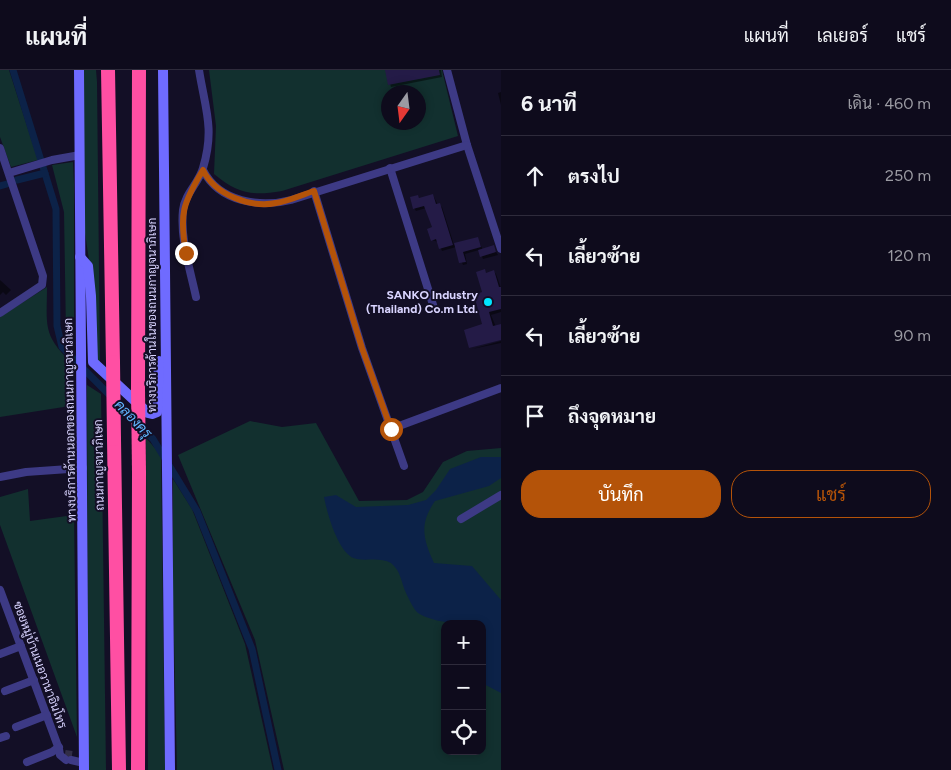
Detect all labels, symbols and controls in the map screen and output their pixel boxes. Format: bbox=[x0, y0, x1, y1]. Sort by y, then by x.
text: แผนที่ bbox=[25, 22, 87, 51]
text: แผนที่ bbox=[744, 25, 789, 47]
text: เลเยอร์ bbox=[817, 25, 868, 47]
text: แชร์ bbox=[896, 25, 926, 47]
north arrow bbox=[381, 85, 426, 130]
text: 6 นาที bbox=[521, 91, 577, 116]
text: เดิน · 460 m bbox=[848, 94, 931, 113]
icon: ahead bbox=[521, 162, 549, 190]
text: ตรงไป bbox=[568, 165, 620, 188]
text: 250 m bbox=[885, 166, 931, 185]
street label: ทางบริการด้านในของถนนกาญจนาภิเษก bbox=[144, 217, 159, 412]
route end bbox=[175, 242, 198, 265]
icon: left bbox=[521, 242, 549, 270]
text: เลี้ยวซ้าย bbox=[568, 245, 640, 268]
text: 120 m bbox=[888, 246, 931, 265]
place label: SANKO Industry (Thailand) Co.m Ltd. bbox=[366, 288, 478, 316]
marker: SANKO Industry (Thailand) Co.m Ltd. bbox=[482, 296, 494, 308]
street label: ทางบริการด้านนอกของถนนกาญจนาภิเษก bbox=[61, 318, 79, 522]
icon: left bbox=[521, 322, 549, 350]
text: เลี้ยวซ้าย bbox=[568, 325, 640, 348]
text: 90 m bbox=[894, 326, 931, 345]
water label: คลองครุ bbox=[110, 396, 156, 443]
icon: arrive bbox=[521, 402, 549, 430]
text: ถึงจุดหมาย bbox=[568, 405, 656, 428]
route start bbox=[380, 418, 403, 441]
street label: ถนนกาญจนาภิเษก bbox=[91, 419, 107, 511]
button: บันทึก bbox=[521, 470, 721, 518]
button: แชร์ bbox=[731, 470, 931, 518]
street label: ซอยหมู่บ้านเนอวานาอินโทร bbox=[10, 599, 71, 731]
map controls bbox=[441, 620, 486, 755]
button: + bbox=[441, 620, 486, 665]
button: − bbox=[441, 665, 486, 710]
button: locate bbox=[441, 710, 486, 755]

